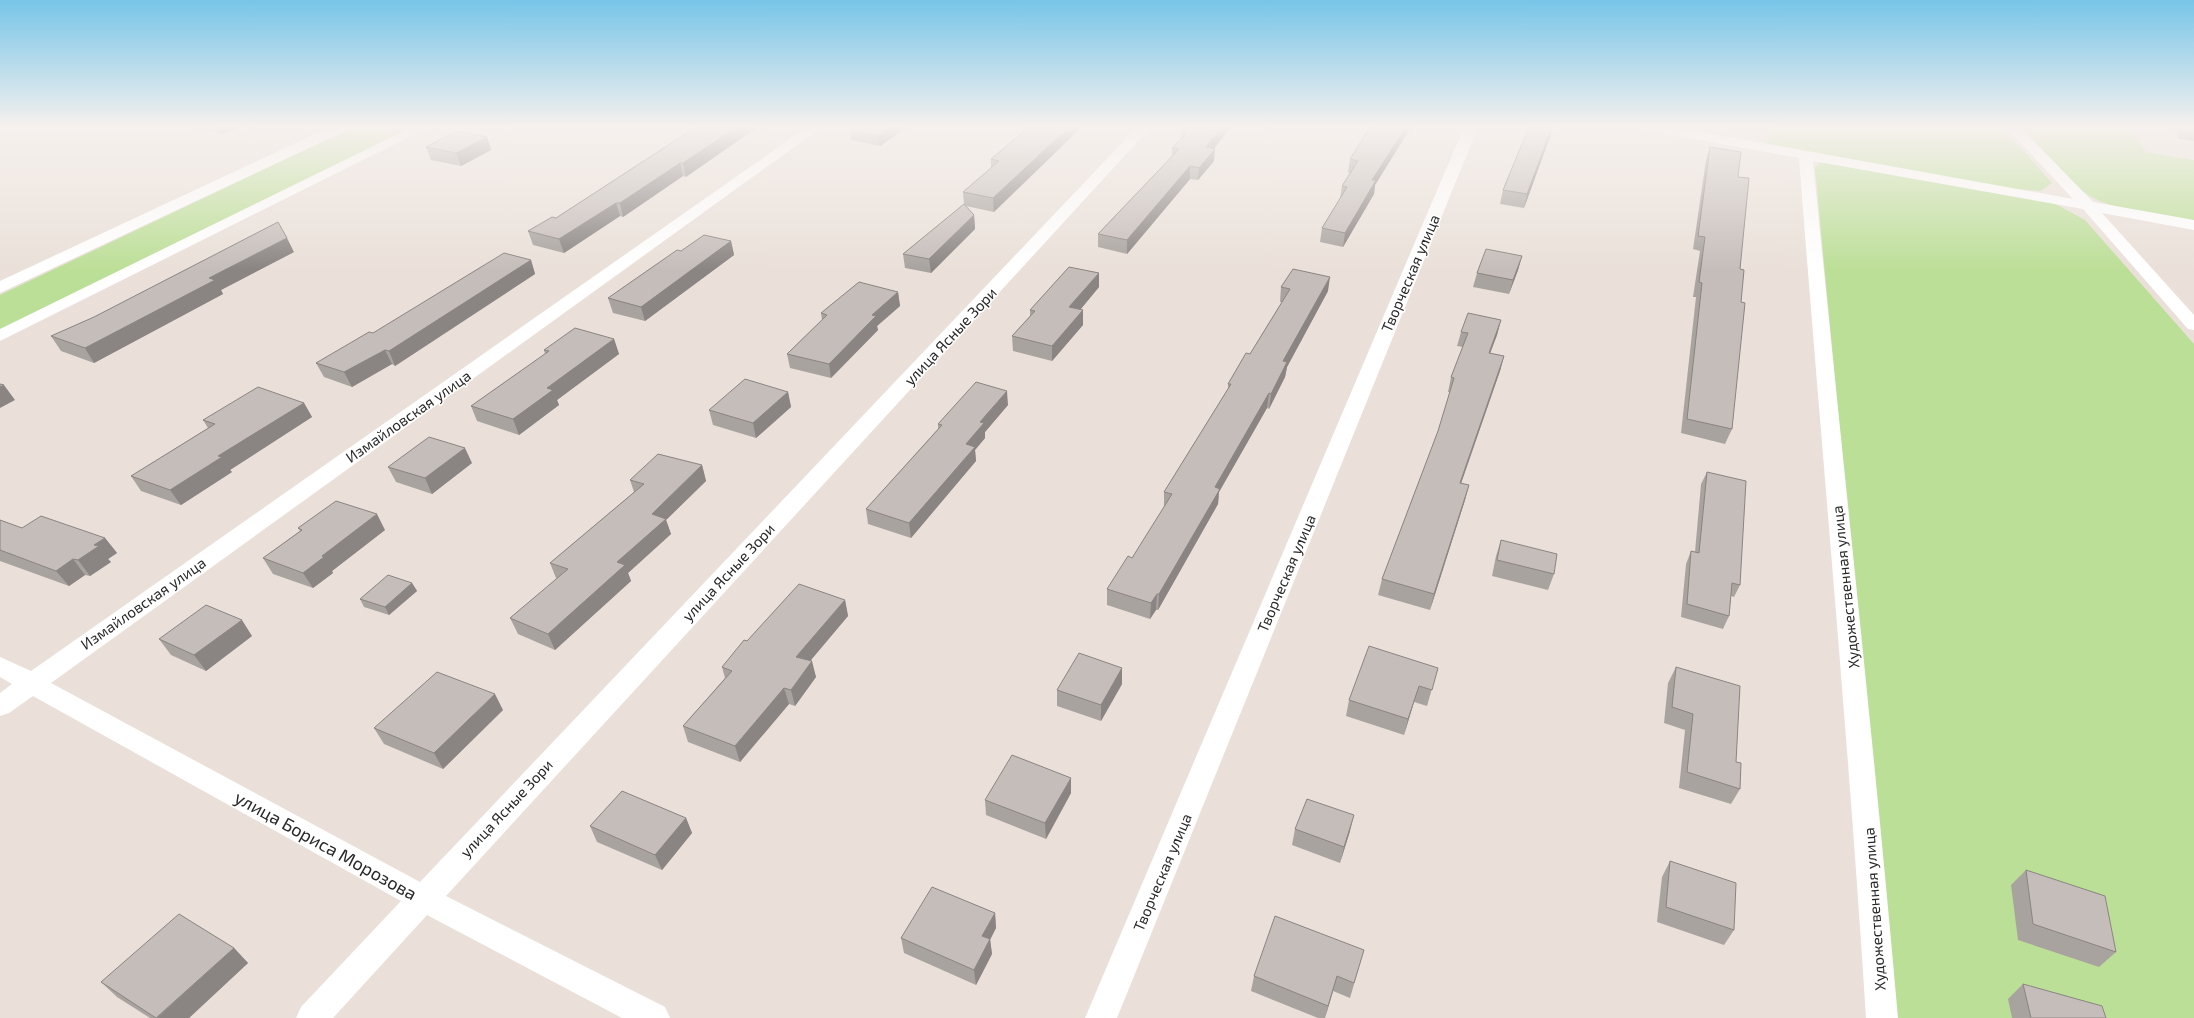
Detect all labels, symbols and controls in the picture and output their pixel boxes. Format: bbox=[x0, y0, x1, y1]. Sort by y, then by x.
street label: Творческая улица bbox=[1377, 211, 1444, 335]
street label: улица Ясные Зори bbox=[900, 283, 1001, 389]
street label: Измайловская улица bbox=[342, 366, 475, 467]
street label: Художественная улица bbox=[1827, 505, 1863, 669]
street label: Творческая улица bbox=[1253, 511, 1320, 635]
street label: улица Ясные Зори bbox=[678, 519, 779, 625]
street label: Измайловская улица bbox=[77, 553, 210, 654]
street label: улица Ясные Зори bbox=[456, 755, 557, 861]
street label: улица Бориса Морозова bbox=[231, 786, 421, 904]
street label: Творческая улица bbox=[1129, 810, 1196, 934]
street label: Художественная улица bbox=[1859, 827, 1890, 991]

